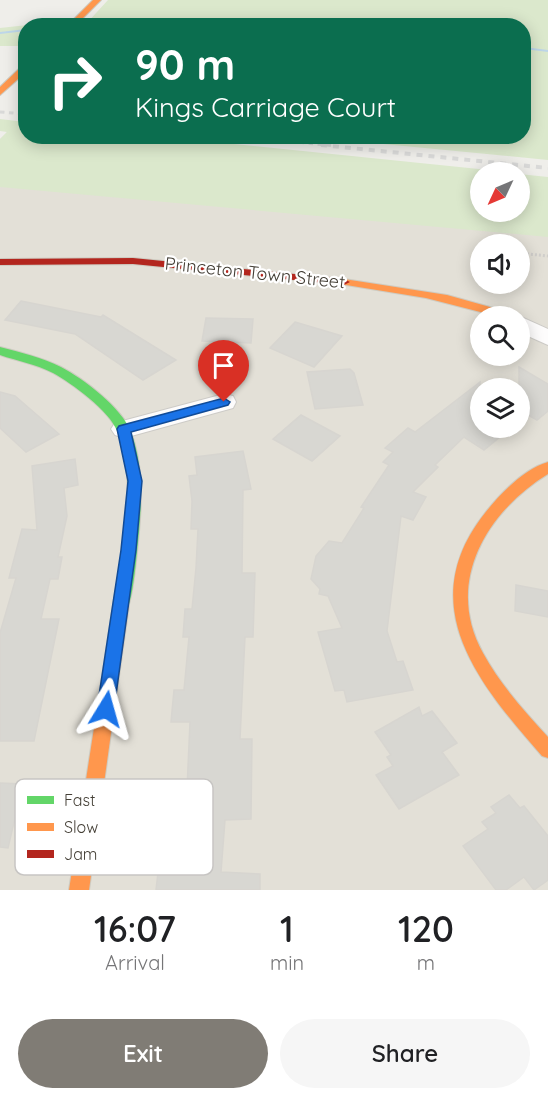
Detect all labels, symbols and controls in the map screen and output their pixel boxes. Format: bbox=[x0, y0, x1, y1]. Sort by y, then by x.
text: 90 m bbox=[135, 38, 235, 91]
icon: right bbox=[36, 42, 114, 120]
text: Kings Carriage Court bbox=[135, 90, 396, 124]
north arrow bbox=[470, 162, 530, 222]
map controls bbox=[470, 162, 530, 438]
button: sound bbox=[470, 234, 530, 294]
street label: Princeton Town Street bbox=[164, 252, 346, 293]
button: search bbox=[470, 306, 530, 366]
pin bbox=[198, 340, 249, 402]
icon: arrive bbox=[207, 349, 240, 382]
button: layers bbox=[470, 378, 530, 438]
position arrow bbox=[74, 677, 138, 741]
legend bbox=[15, 779, 213, 875]
text: Fast bbox=[64, 790, 95, 810]
text: Slow bbox=[64, 817, 98, 837]
text: Jam bbox=[64, 844, 97, 864]
text: 16:07 bbox=[94, 906, 176, 951]
text: 1 bbox=[280, 906, 294, 951]
text: 120 bbox=[398, 906, 454, 951]
text: Arrival bbox=[105, 950, 165, 975]
text: min bbox=[270, 950, 304, 975]
text: m bbox=[417, 950, 435, 975]
button: Exit bbox=[18, 1019, 268, 1088]
button: Share bbox=[280, 1019, 530, 1088]

